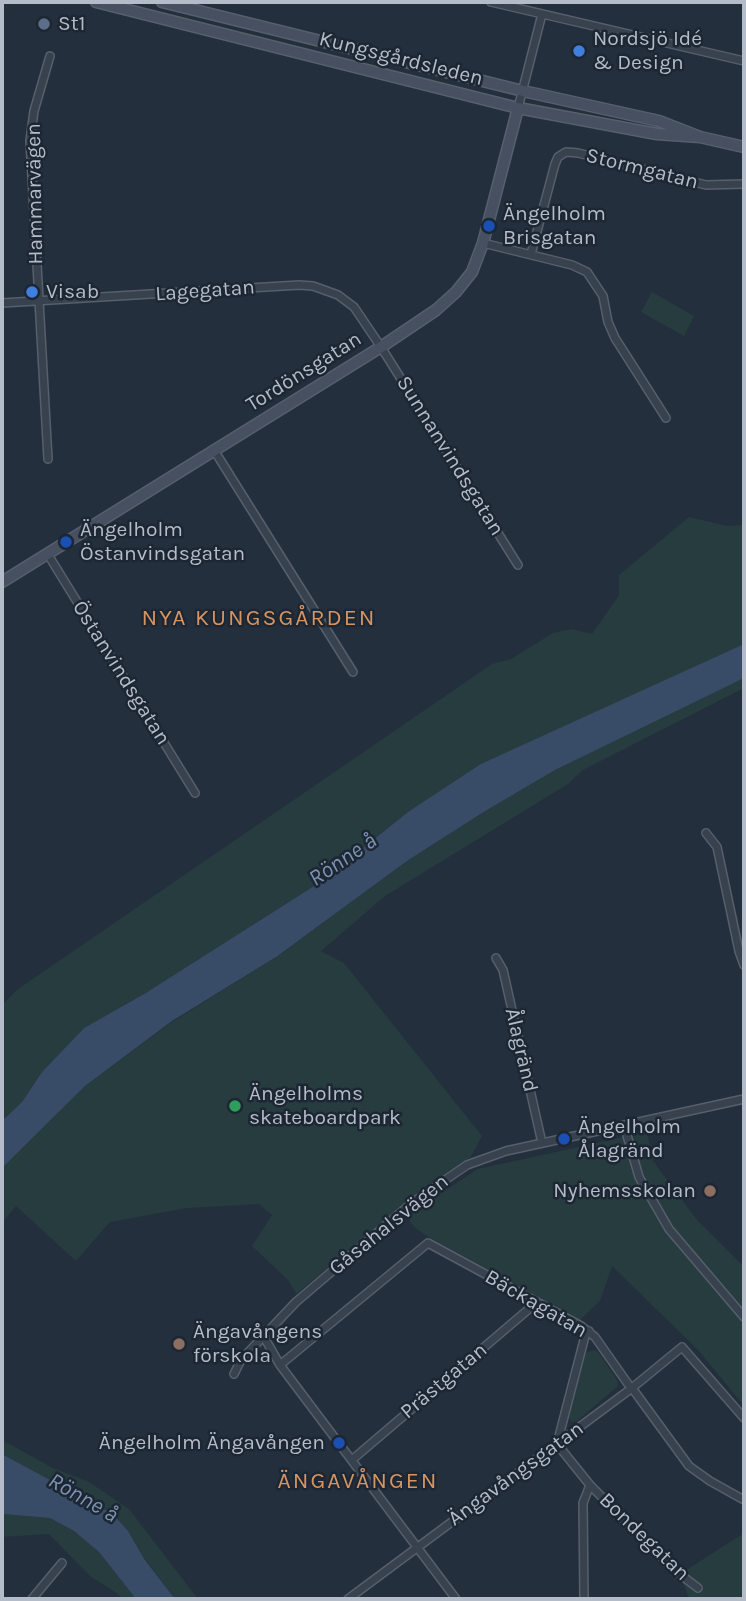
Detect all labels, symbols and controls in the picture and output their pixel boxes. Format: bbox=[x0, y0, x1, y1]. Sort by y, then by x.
place label: St1 bbox=[58, 11, 86, 37]
marker: St1 bbox=[36, 16, 52, 32]
street label: Kungsgårdsleden bbox=[316, 26, 486, 92]
place label: Nordsjö Idé & Design bbox=[593, 26, 702, 76]
marker: Nordsjö Idé & Design bbox=[571, 43, 587, 59]
street label: Hammarvägen bbox=[21, 123, 49, 265]
street label: Stormgatan bbox=[583, 143, 701, 195]
place label: Ängelholm Brisgatan bbox=[503, 201, 606, 251]
marker: Ängelholm Brisgatan bbox=[481, 218, 497, 234]
street label: Lagegatan bbox=[154, 275, 256, 307]
place label: Visab bbox=[46, 279, 99, 305]
marker: Visab bbox=[24, 284, 40, 300]
street label: Tordönsgatan bbox=[242, 327, 366, 417]
street label: Sunnanvindsgatan bbox=[391, 372, 509, 540]
place label: Ängelholm Östanvindsgatan bbox=[80, 517, 245, 567]
marker: Ängelholm Östanvindsgatan bbox=[58, 534, 74, 550]
street label: Östanvindsgatan bbox=[67, 596, 175, 750]
district label: NYA KUNGSGÅRDEN bbox=[143, 604, 375, 632]
water label: Rönne å bbox=[304, 827, 382, 893]
street label: Ålagränd bbox=[499, 1005, 543, 1095]
place label: Ängelholms skateboardpark bbox=[249, 1081, 401, 1131]
marker: Ängelholms skateboardpark bbox=[227, 1098, 243, 1114]
place label: Ängelholm Ålagränd bbox=[578, 1114, 681, 1164]
marker: Ängelholm Ålagränd bbox=[556, 1131, 572, 1147]
street label: Gåsahalsvägen bbox=[324, 1169, 454, 1281]
place label: Nyhemsskolan bbox=[553, 1178, 696, 1204]
marker: Nyhemsskolan bbox=[702, 1183, 718, 1199]
street label: Bäckagatan bbox=[480, 1264, 592, 1344]
place label: Ängavångens förskola bbox=[193, 1319, 322, 1369]
marker: Ängavångens förskola bbox=[171, 1336, 187, 1352]
street label: Prästgatan bbox=[396, 1338, 492, 1424]
street label: Ängavångsgatan bbox=[443, 1416, 589, 1532]
place label: Ängelholm Ängavången bbox=[99, 1430, 325, 1456]
marker: Ängelholm Ängavången bbox=[331, 1435, 347, 1451]
water label: Rönne å bbox=[43, 1467, 123, 1529]
district label: ÄNGAVÅNGEN bbox=[279, 1467, 437, 1495]
street label: Bondegatan bbox=[594, 1488, 694, 1586]

